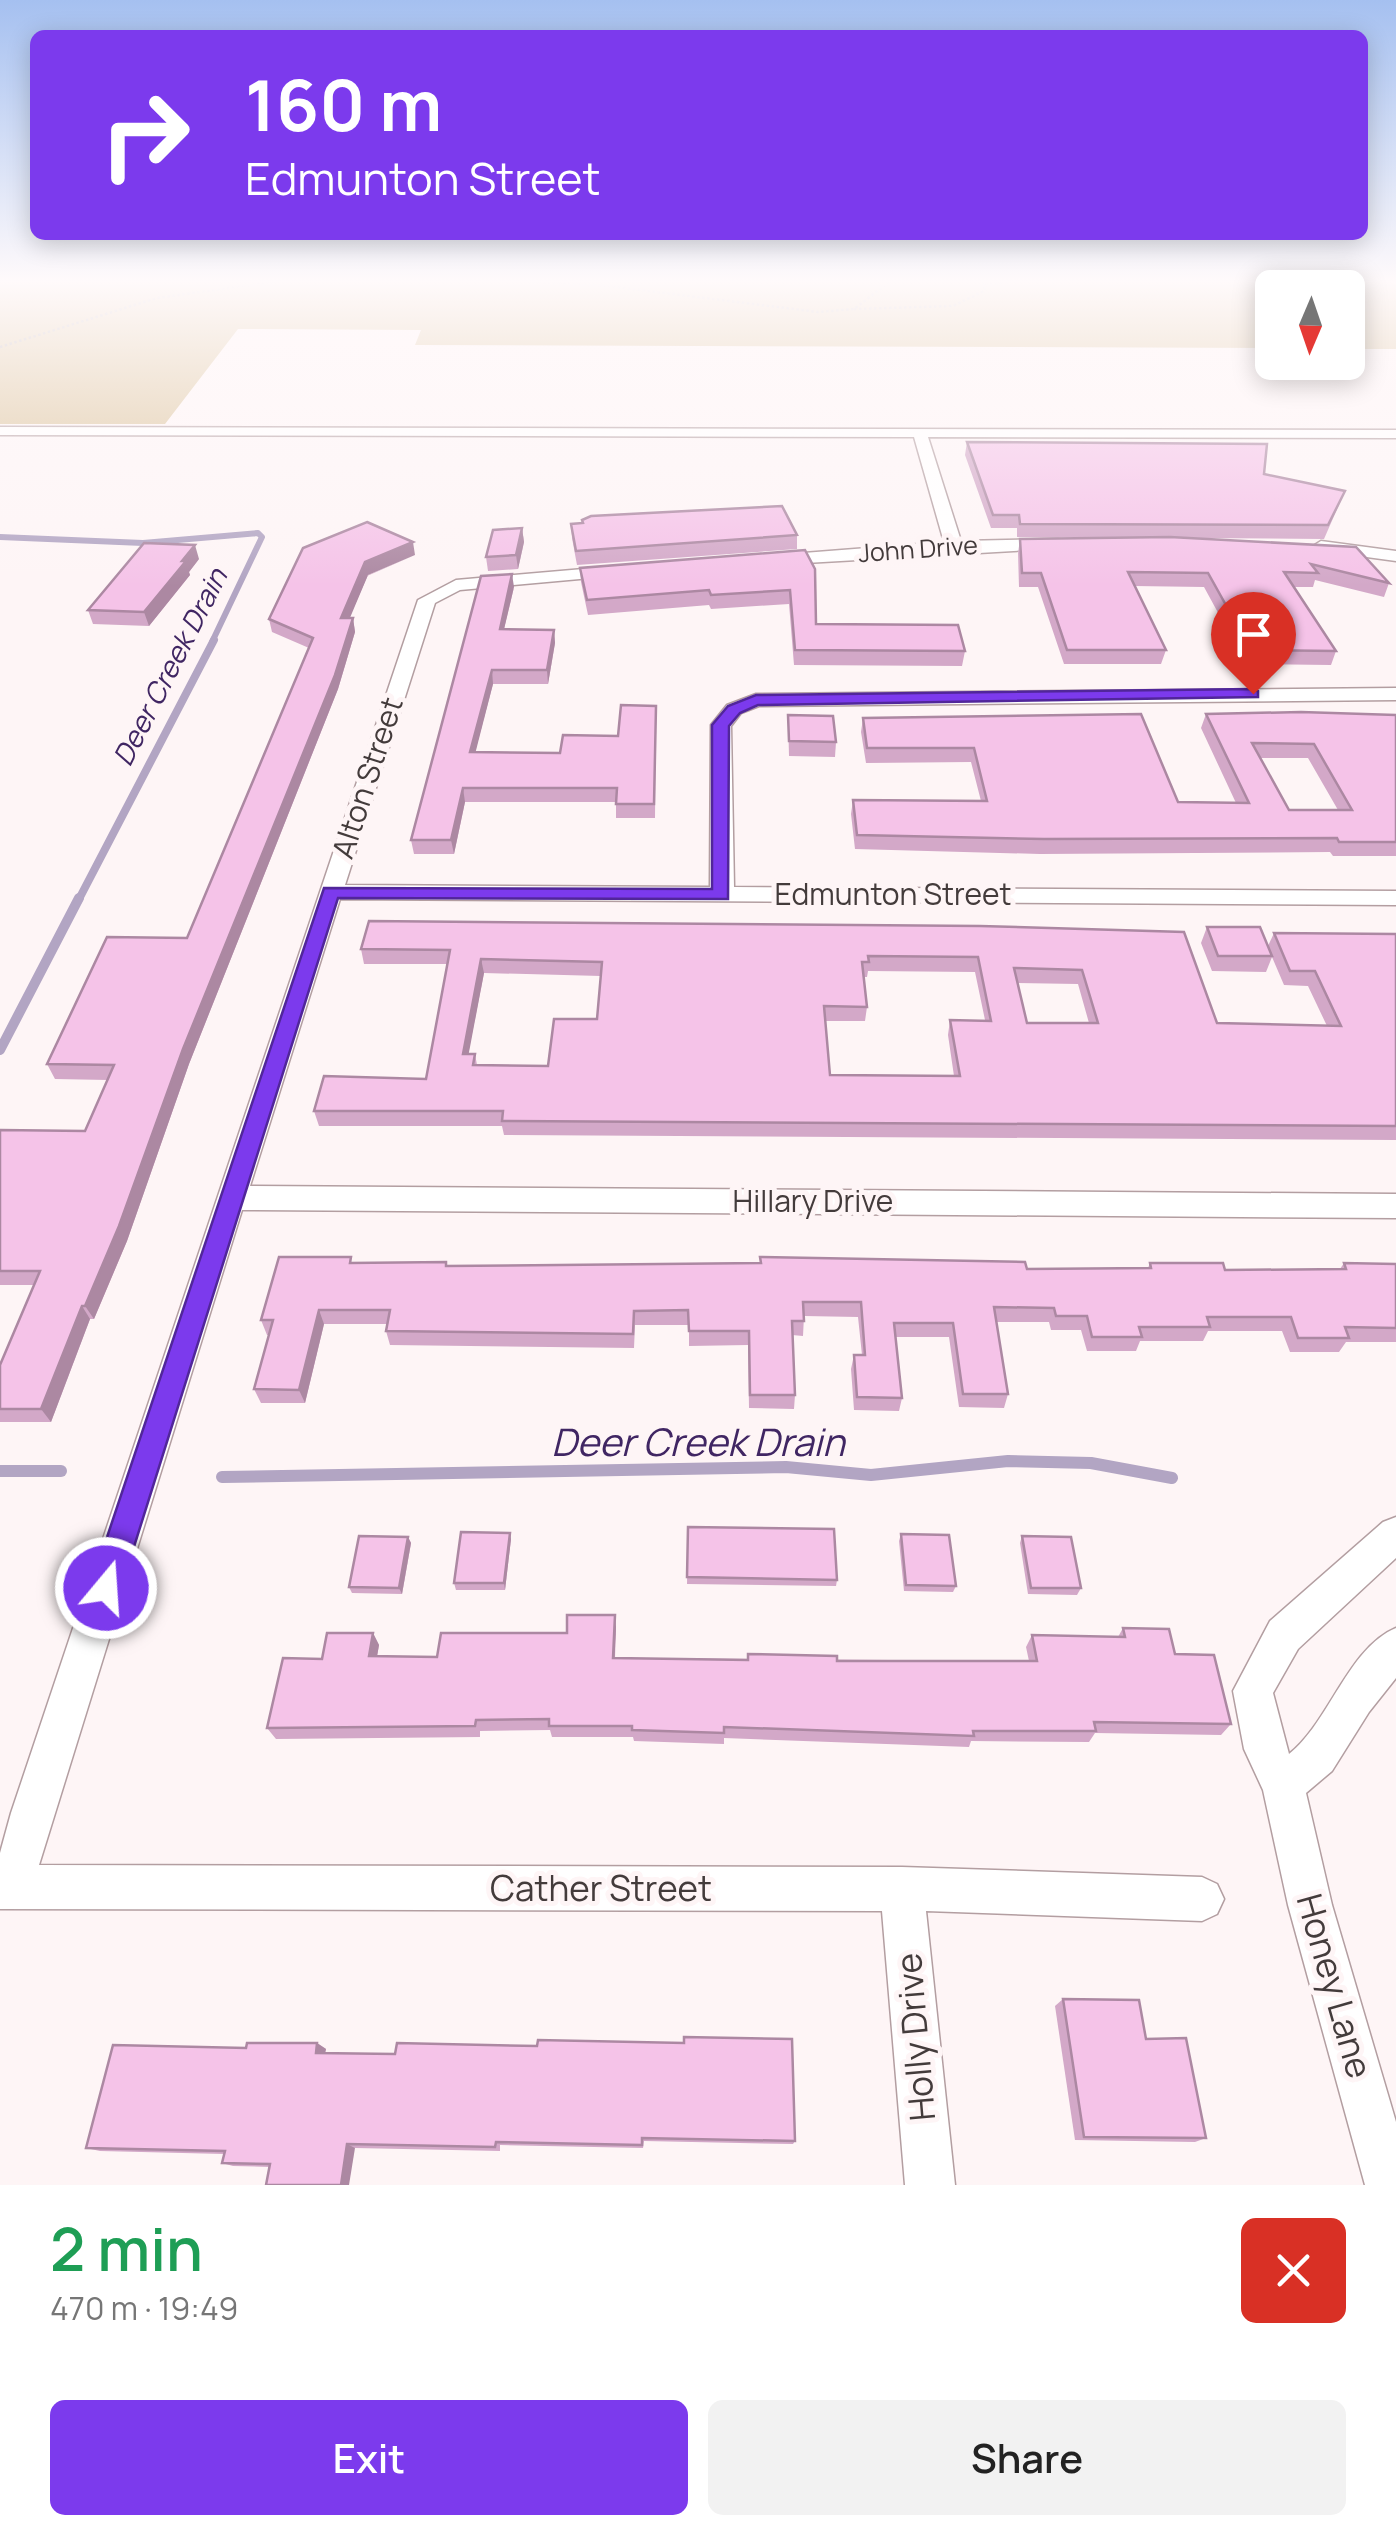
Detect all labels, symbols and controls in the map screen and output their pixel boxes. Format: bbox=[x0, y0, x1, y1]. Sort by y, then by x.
text: 160 m bbox=[245, 56, 442, 152]
icon: right bbox=[80, 70, 210, 200]
text: Edmunton Street bbox=[245, 147, 601, 209]
north arrow bbox=[1255, 270, 1365, 380]
map controls bbox=[1255, 270, 1365, 380]
street label: John Drive bbox=[857, 527, 979, 570]
water label: Deer Creek Drain bbox=[103, 560, 236, 772]
pin bbox=[1211, 592, 1296, 695]
icon: arrive bbox=[1226, 607, 1281, 662]
street label: Alton Street bbox=[321, 692, 412, 863]
street label: Edmunton Street bbox=[774, 873, 1012, 914]
street label: Hillary Drive bbox=[733, 1180, 893, 1221]
water label: Deer Creek Drain bbox=[551, 1415, 846, 1467]
position arrow bbox=[54, 1536, 158, 1640]
street label: Cather Street bbox=[490, 1864, 712, 1912]
street label: Honey Lane bbox=[1286, 1888, 1384, 2083]
street label: Holly Drive bbox=[884, 1951, 946, 2123]
text: 2 min bbox=[50, 2207, 203, 2289]
button: close bbox=[1241, 2218, 1346, 2323]
text: 470 m · 19:49 bbox=[50, 2286, 238, 2330]
button: Exit bbox=[50, 2400, 688, 2515]
button: Share bbox=[708, 2400, 1346, 2515]

